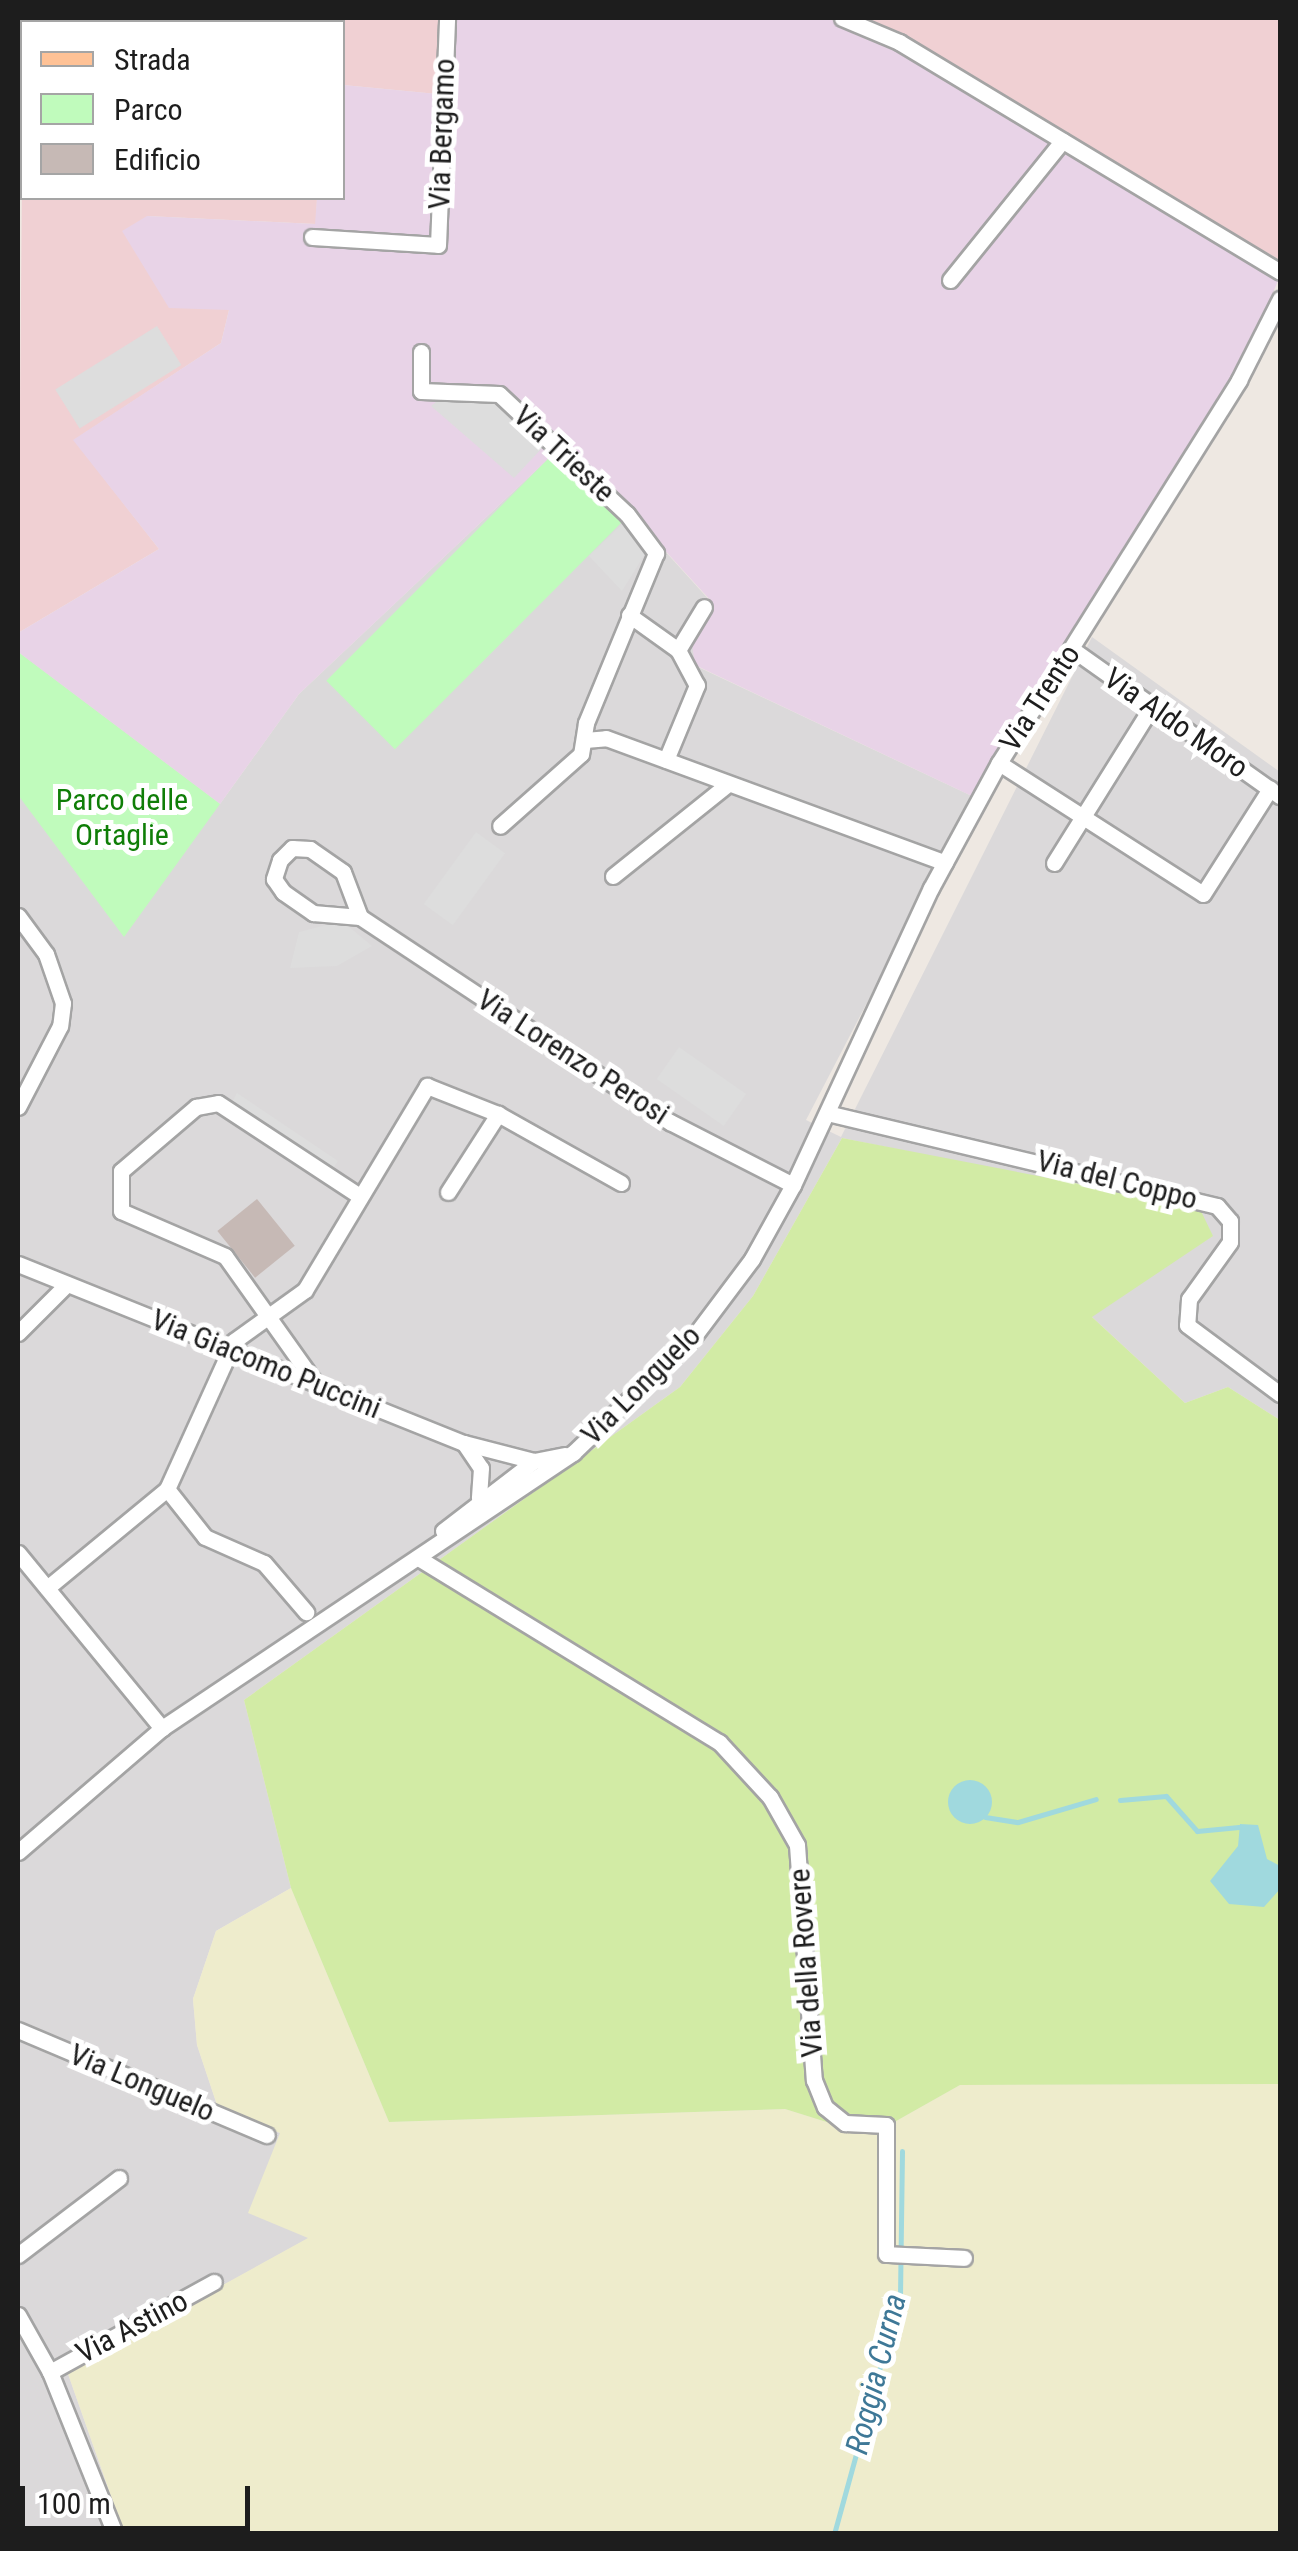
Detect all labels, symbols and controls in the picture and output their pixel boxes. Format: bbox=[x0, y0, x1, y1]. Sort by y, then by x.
legend bbox=[20, 20, 345, 200]
text: Strada bbox=[114, 42, 191, 77]
street label: Via Bergamo bbox=[421, 58, 463, 210]
text: Parco bbox=[114, 92, 183, 127]
text: Edificio bbox=[114, 142, 201, 177]
street label: Via Trieste bbox=[506, 398, 622, 510]
street label: Via Trento bbox=[992, 638, 1088, 758]
street label: Via Aldo Moro bbox=[1097, 660, 1255, 786]
park label: Parco delle Ortaglie bbox=[56, 782, 188, 852]
street label: Via Lorenzo Perosi bbox=[470, 982, 676, 1132]
street label: Via del Coppo bbox=[1033, 1143, 1201, 1217]
street label: Via Giacomo Puccini bbox=[146, 1302, 386, 1426]
street label: Via Longuelo bbox=[574, 1318, 708, 1452]
street label: Via della Rovere bbox=[781, 1867, 831, 2059]
street label: Via Longuelo bbox=[64, 2036, 220, 2130]
street label: Via Astino bbox=[70, 2283, 194, 2371]
water label: Roggia Curna bbox=[838, 2290, 914, 2458]
scale bar bbox=[25, 2466, 255, 2528]
text: 100 m bbox=[37, 2486, 111, 2521]

